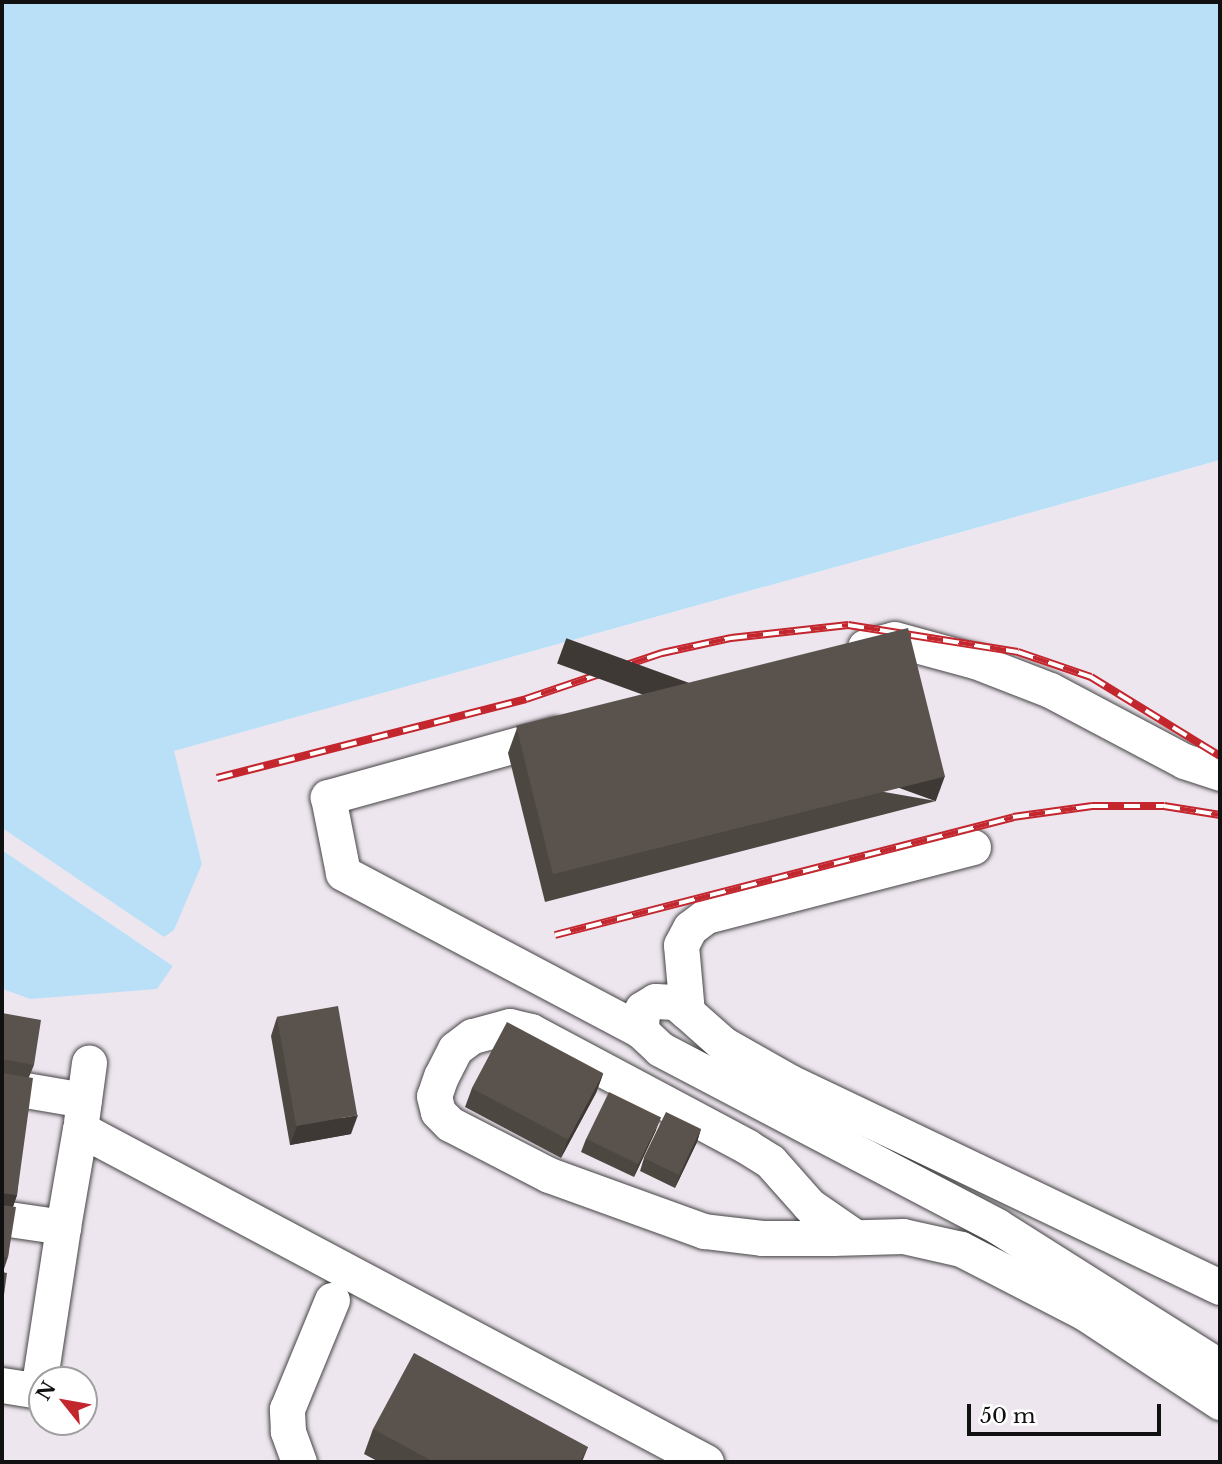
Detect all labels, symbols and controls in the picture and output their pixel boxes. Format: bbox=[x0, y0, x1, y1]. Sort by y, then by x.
north arrow bbox=[28, 1366, 98, 1436]
text: N bbox=[32, 1377, 61, 1405]
scale bar bbox=[970, 1390, 1164, 1434]
text: 50 m bbox=[980, 1403, 1035, 1429]

